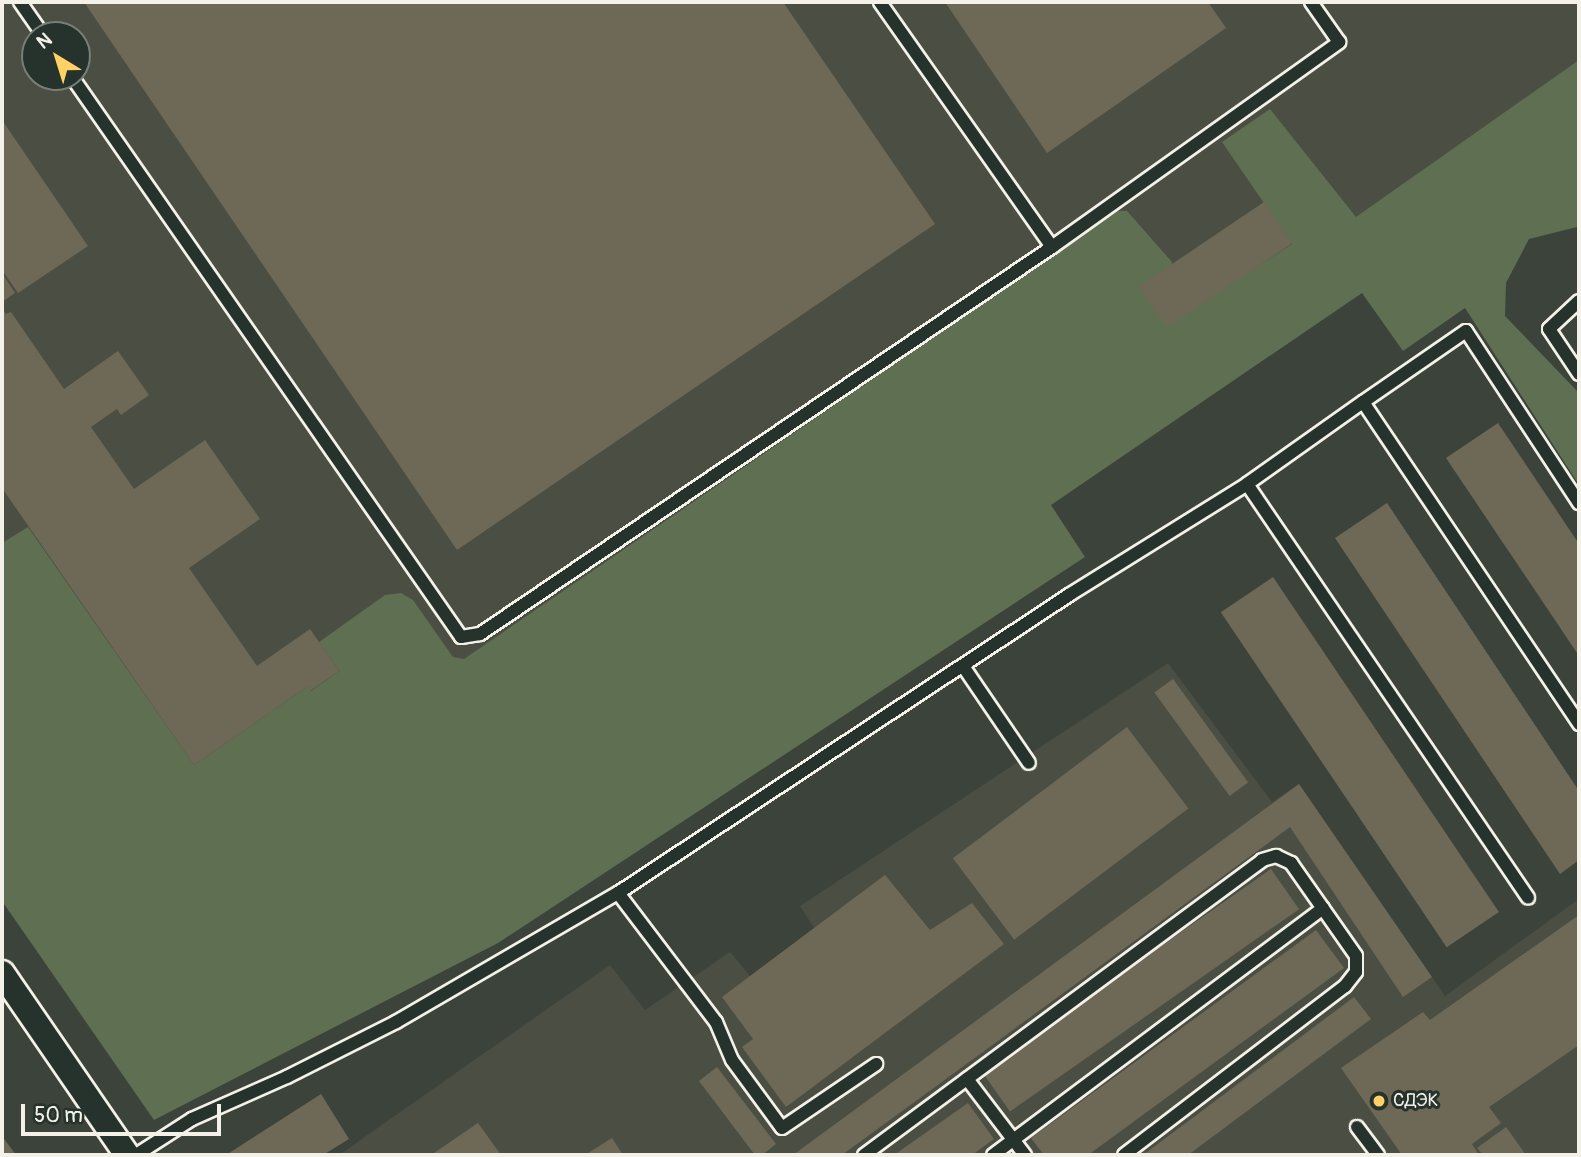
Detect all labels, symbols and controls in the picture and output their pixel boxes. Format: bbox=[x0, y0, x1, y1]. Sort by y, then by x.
north arrow bbox=[21, 21, 91, 91]
text: N bbox=[32, 28, 57, 54]
scale bar bbox=[24, 1090, 224, 1134]
place label: СДЭК bbox=[1393, 1090, 1438, 1112]
marker: СДЭК bbox=[1371, 1093, 1387, 1109]
text: 50 m bbox=[34, 1102, 83, 1129]

